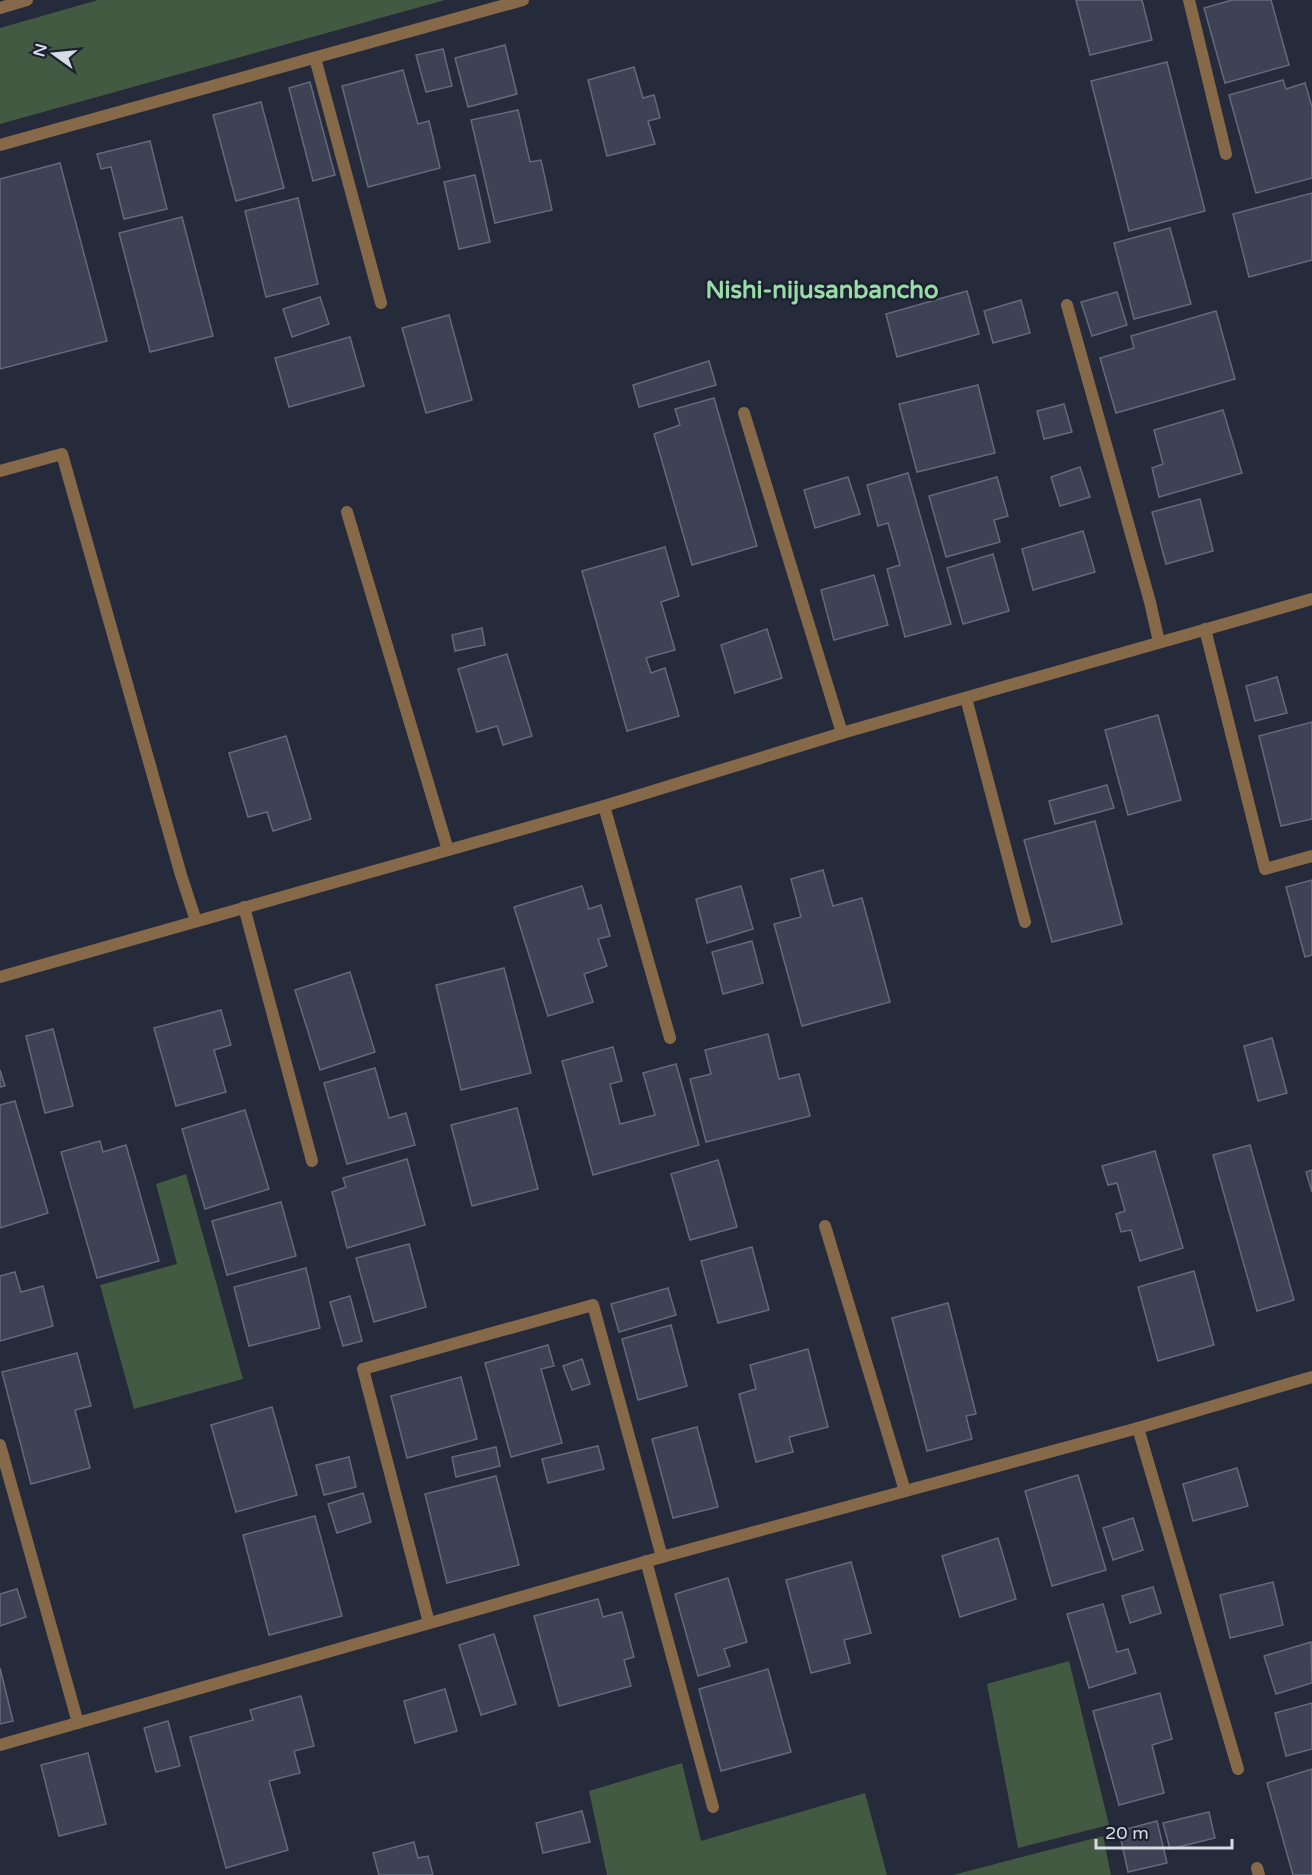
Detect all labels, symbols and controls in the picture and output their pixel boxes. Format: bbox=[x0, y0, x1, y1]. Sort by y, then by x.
north arrow bbox=[24, 24, 84, 84]
text: N bbox=[29, 42, 52, 59]
district label: Nishi-nijusanbancho bbox=[705, 276, 939, 305]
scale bar bbox=[1096, 1812, 1232, 1850]
text: 20 m bbox=[1105, 1822, 1149, 1844]

